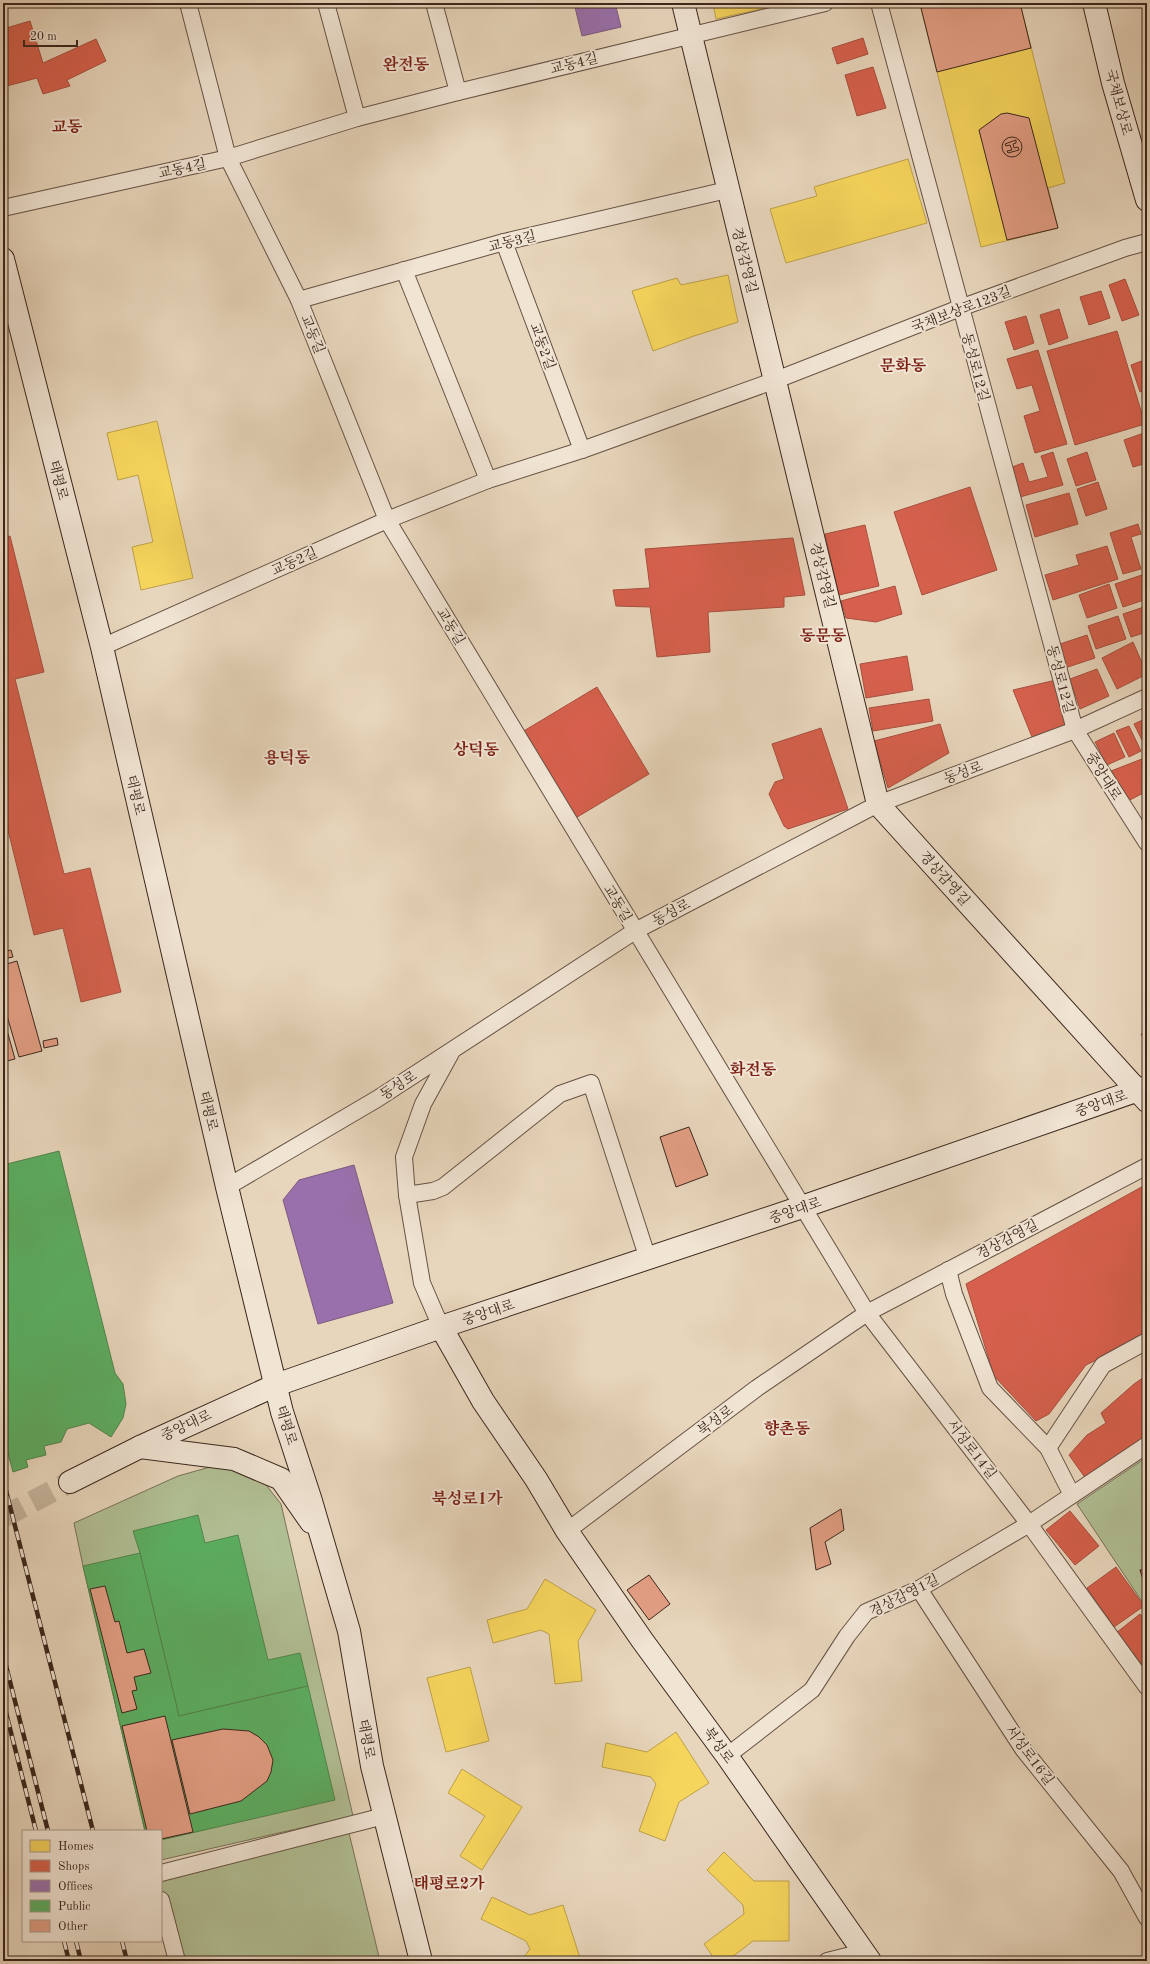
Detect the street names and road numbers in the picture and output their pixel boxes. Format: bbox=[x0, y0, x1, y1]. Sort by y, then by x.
street label: 교동4길 bbox=[549, 50, 600, 77]
street label: 국채보상로 bbox=[1103, 68, 1135, 137]
street label: 교동4길 bbox=[157, 156, 207, 181]
street label: 경상감영길 bbox=[729, 225, 760, 295]
street label: 교동3길 bbox=[487, 228, 538, 255]
street label: 국채보상로123길 bbox=[909, 284, 1013, 335]
street label: 교동길 bbox=[298, 313, 327, 356]
street label: 교동2길 bbox=[527, 321, 558, 372]
street label: 동성로12길 bbox=[959, 331, 992, 403]
street label: 태평로 bbox=[46, 459, 71, 502]
street label: 경상감영길 bbox=[807, 540, 838, 610]
street label: 교동2길 bbox=[269, 545, 320, 578]
street label: 교동길 bbox=[434, 605, 467, 648]
street label: 동성로12길 bbox=[1044, 643, 1077, 715]
street label: 중앙대로 bbox=[1083, 749, 1125, 804]
street label: 동성로 bbox=[942, 758, 985, 786]
street label: 태평로 bbox=[124, 774, 147, 817]
street label: 경상감영길 bbox=[916, 848, 973, 908]
street label: 교동길 bbox=[601, 882, 634, 925]
street label: 동성로 bbox=[650, 896, 693, 929]
street label: 동성로 bbox=[377, 1068, 420, 1103]
street label: 중앙대로 bbox=[1073, 1087, 1130, 1119]
street label: 태평로 bbox=[197, 1090, 220, 1133]
street label: 중앙대로 bbox=[767, 1194, 824, 1226]
street label: 경상감영길 bbox=[974, 1217, 1041, 1262]
street label: 중앙대로 bbox=[460, 1297, 517, 1328]
street label: 북성로 bbox=[694, 1401, 736, 1439]
street label: 태평로 bbox=[273, 1404, 300, 1447]
street label: 중앙대로 bbox=[159, 1407, 214, 1444]
street label: 서성로14길 bbox=[944, 1417, 999, 1482]
street label: 경상감영1길 bbox=[867, 1572, 941, 1619]
street label: 태평로 bbox=[356, 1718, 377, 1761]
street label: 서성로16길 bbox=[1002, 1723, 1057, 1788]
street label: 북성로 bbox=[701, 1724, 738, 1766]

